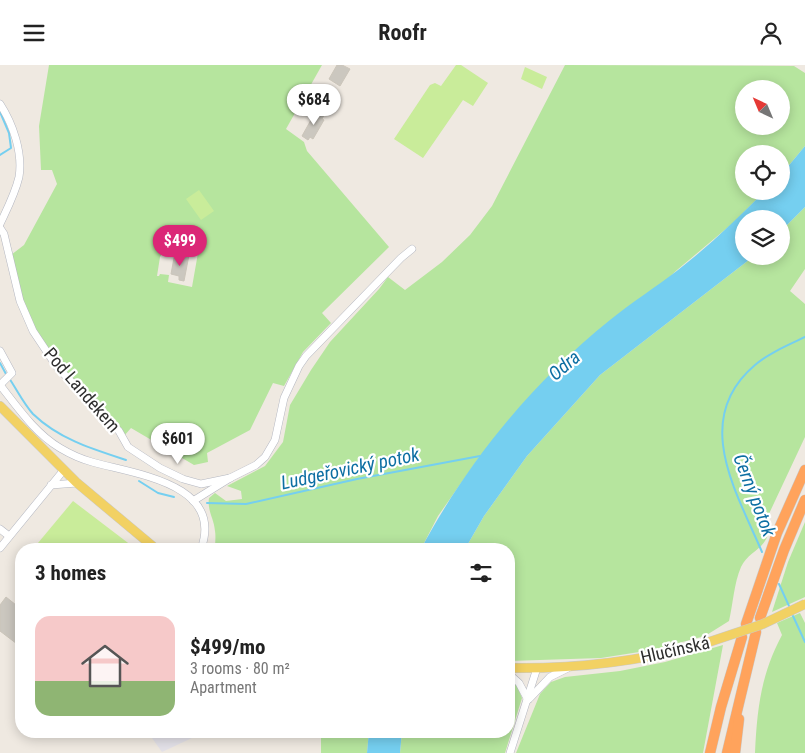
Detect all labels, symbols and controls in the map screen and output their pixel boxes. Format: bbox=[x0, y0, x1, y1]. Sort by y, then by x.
icon: menu bbox=[20, 19, 48, 47]
icon: person bbox=[757, 19, 785, 47]
text: Roofr bbox=[378, 20, 427, 45]
north arrow bbox=[735, 80, 790, 135]
map controls bbox=[735, 80, 790, 265]
pin: $684 bbox=[284, 83, 344, 126]
text: $684 bbox=[298, 90, 330, 109]
button: locate bbox=[735, 145, 790, 200]
button: layers bbox=[735, 210, 790, 265]
pin: $499 bbox=[150, 225, 210, 267]
text: $499 bbox=[164, 231, 196, 250]
street label: Pod Landekem bbox=[40, 343, 125, 436]
water label: Odra bbox=[544, 346, 585, 385]
pin: $601 bbox=[148, 423, 208, 465]
text: $601 bbox=[162, 429, 194, 448]
water label: Ludgeřovický potok bbox=[279, 442, 422, 494]
water label: Černý potok bbox=[728, 451, 781, 540]
icon: filters bbox=[467, 559, 495, 587]
text: 3 homes bbox=[35, 561, 106, 585]
street label: Hlučínská bbox=[638, 631, 711, 668]
text: $499/mo bbox=[190, 635, 265, 659]
icon: home bbox=[75, 636, 135, 696]
text: 3 rooms · 80 m² bbox=[190, 659, 290, 678]
text: Apartment bbox=[190, 678, 257, 697]

